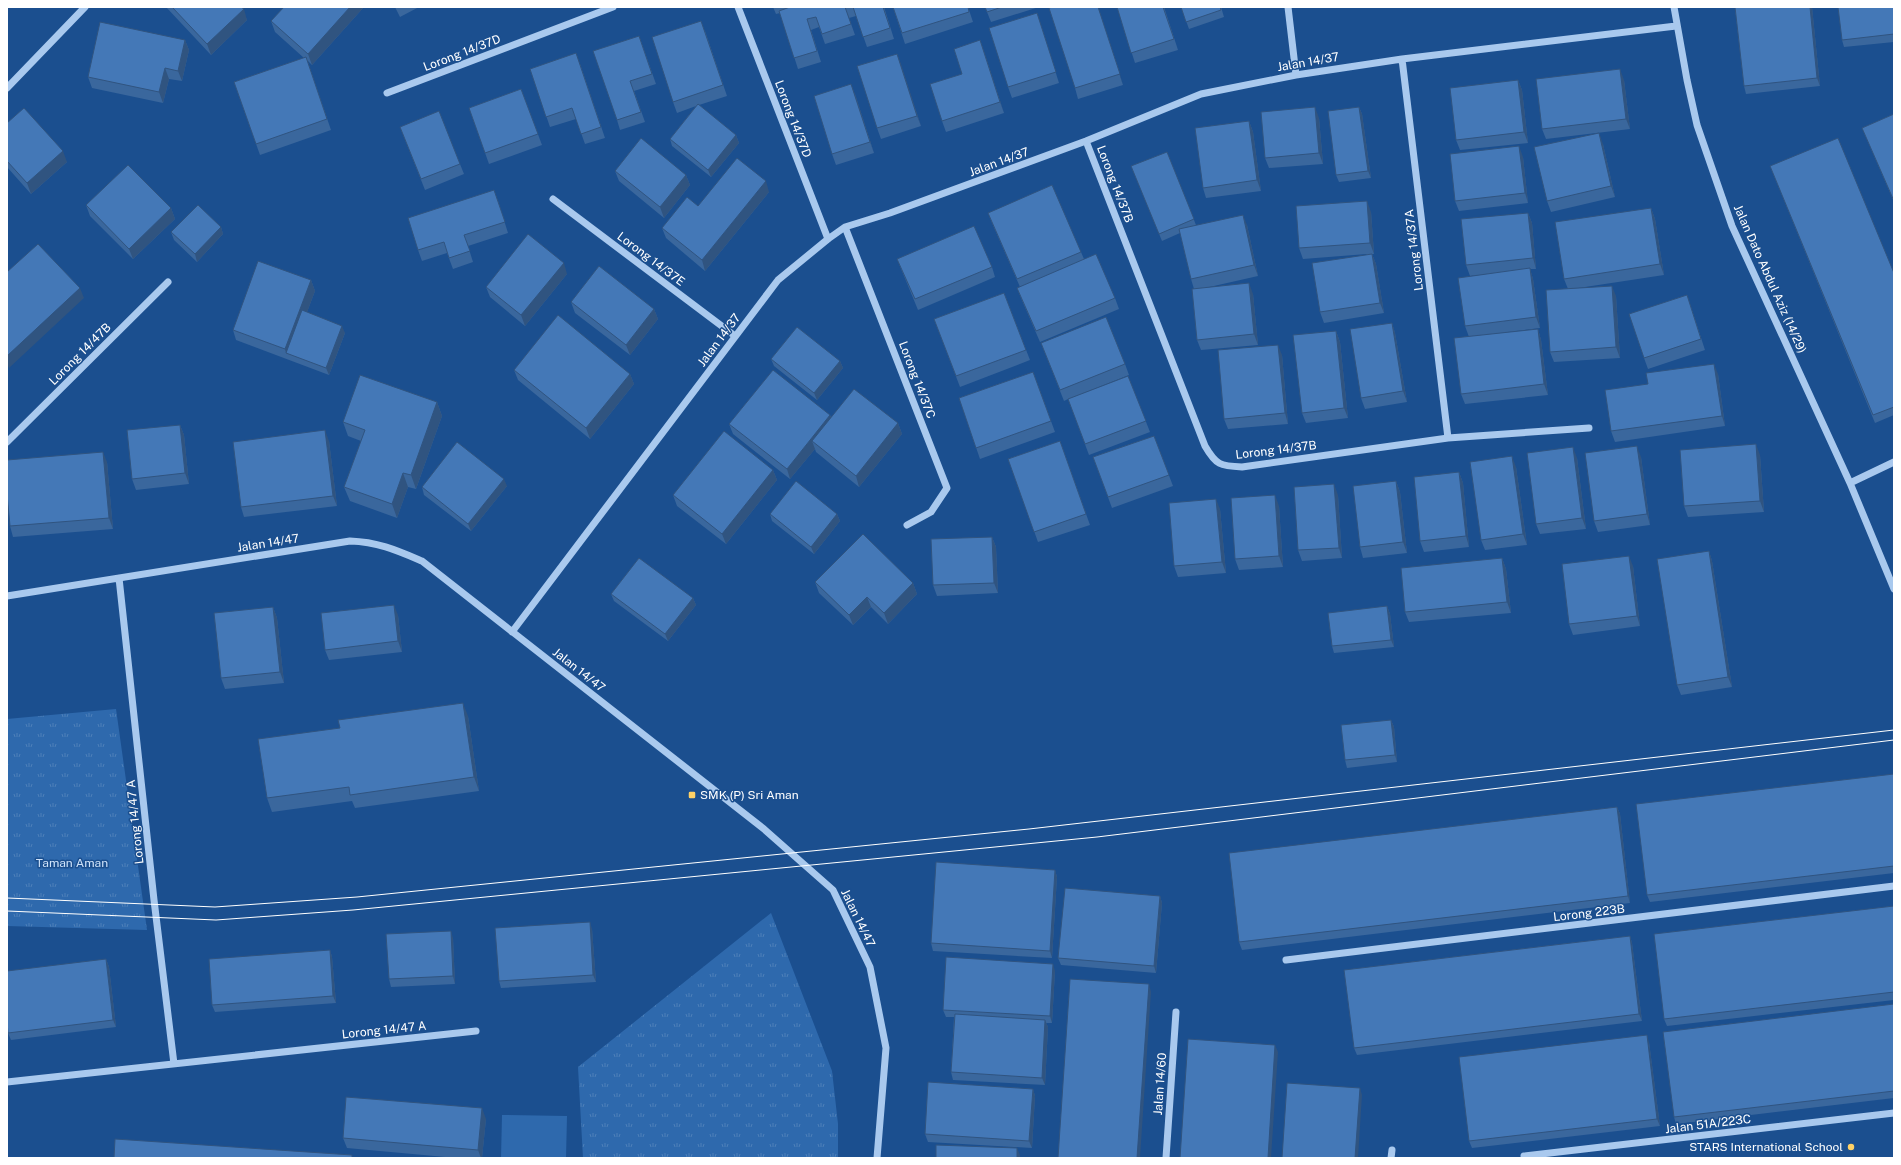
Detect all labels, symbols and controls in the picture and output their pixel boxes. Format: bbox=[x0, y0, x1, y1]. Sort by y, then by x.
street label: Lorong 14/37D bbox=[421, 32, 503, 74]
street label: Jalan 14/37 bbox=[1276, 50, 1340, 74]
street label: Lorong 14/37D bbox=[772, 78, 814, 160]
street label: Lorong 14/37B bbox=[1094, 143, 1136, 225]
street label: Jalan 14/37 bbox=[967, 145, 1031, 179]
street label: Jalan Dato Abdul Aziz (14/29) bbox=[1731, 203, 1809, 355]
street label: Lorong 14/37A bbox=[1402, 208, 1426, 291]
street label: Lorong 14/37E bbox=[615, 229, 687, 289]
street label: Jalan 14/37 bbox=[695, 311, 743, 369]
street label: Lorong 14/47B bbox=[46, 320, 114, 388]
street label: Lorong 14/37C bbox=[896, 339, 938, 421]
street label: Lorong 14/37B bbox=[1235, 438, 1317, 462]
street label: Jalan 14/47 bbox=[236, 531, 300, 555]
street label: Jalan 14/47 bbox=[550, 645, 608, 695]
street label: Lorong 14/47 A bbox=[124, 779, 146, 865]
place label: SMK (P) Sri Aman bbox=[700, 788, 799, 802]
marker: SMK (P) Sri Aman bbox=[687, 790, 697, 800]
park label: Taman Aman bbox=[36, 856, 108, 870]
street label: Jalan 14/47 bbox=[838, 887, 878, 949]
street label: Lorong 223B bbox=[1552, 902, 1626, 924]
street label: Lorong 14/47 A bbox=[341, 1019, 427, 1041]
street label: Jalan 14/60 bbox=[1151, 1052, 1169, 1116]
street label: Jalan 51A/223C bbox=[1664, 1112, 1752, 1136]
place label: STARS International School bbox=[1689, 1140, 1843, 1154]
marker: STARS International School bbox=[1846, 1142, 1856, 1152]

